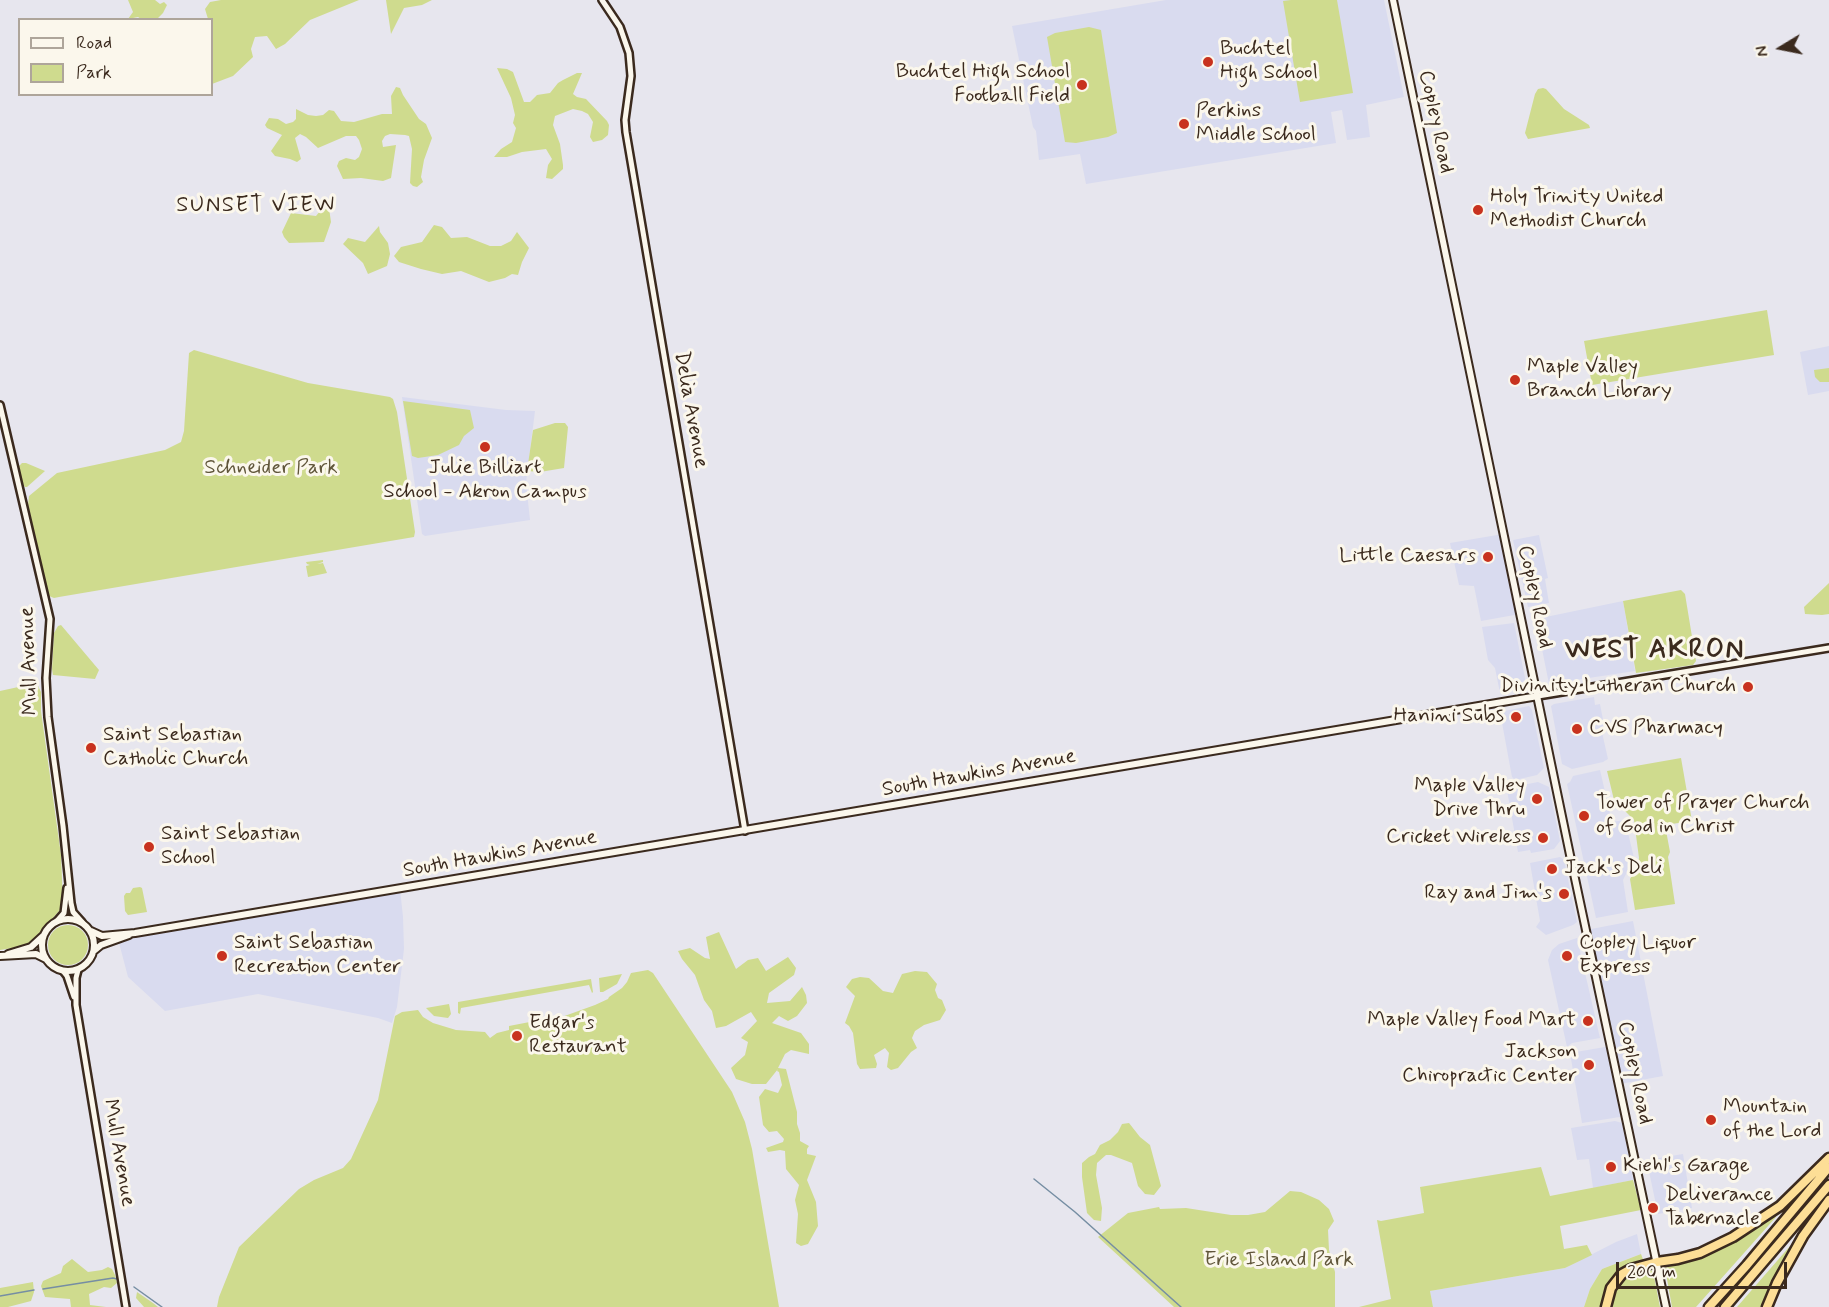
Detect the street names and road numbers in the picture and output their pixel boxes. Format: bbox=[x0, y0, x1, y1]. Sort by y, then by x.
street label: Copley Road bbox=[1412, 68, 1458, 176]
street label: Delia Avenue bbox=[667, 350, 713, 470]
street label: Copley Road bbox=[1511, 543, 1557, 651]
street label: Mull Avenue bbox=[16, 606, 44, 716]
street label: South Hawkins Avenue bbox=[880, 745, 1078, 803]
street label: South Hawkins Avenue bbox=[401, 826, 599, 884]
street label: Copley Road bbox=[1611, 1019, 1657, 1127]
street label: Mull Avenue bbox=[96, 1097, 140, 1209]

